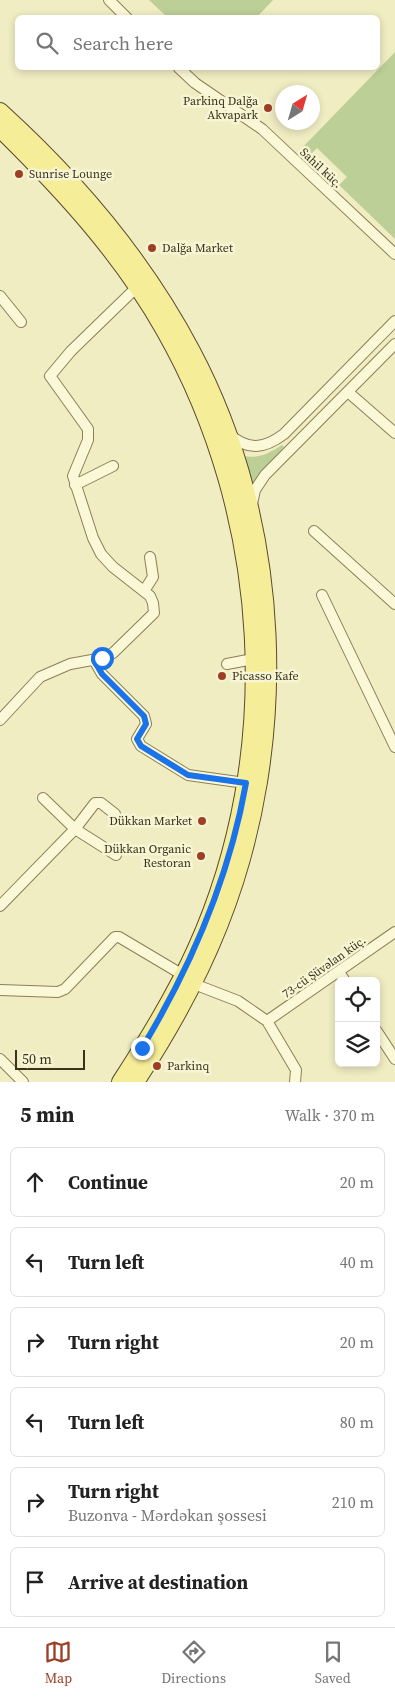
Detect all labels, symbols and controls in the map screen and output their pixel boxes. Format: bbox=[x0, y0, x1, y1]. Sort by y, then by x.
search box bbox=[15, 15, 380, 70]
icon: search bbox=[33, 29, 61, 57]
text: Search here bbox=[73, 30, 173, 56]
north arrow bbox=[275, 85, 320, 130]
place label: Parkinq Dalğa Akvapark bbox=[183, 93, 259, 123]
marker: Parkinq Dalğa Akvapark bbox=[262, 102, 274, 114]
street label: Sahil küç. bbox=[296, 144, 346, 192]
place label: Sunrise Lounge bbox=[29, 166, 112, 182]
marker: Sunrise Lounge bbox=[13, 168, 25, 180]
place label: Dalğa Market bbox=[162, 240, 233, 256]
marker: Dalğa Market bbox=[146, 242, 158, 254]
route start bbox=[91, 647, 114, 670]
place label: Picasso Kafe bbox=[232, 668, 299, 684]
marker: Picasso Kafe bbox=[216, 670, 228, 682]
place label: Dükkan Market bbox=[109, 813, 192, 829]
marker: Dükkan Market bbox=[196, 815, 208, 827]
place label: Dükkan Organic Restoran bbox=[104, 841, 191, 871]
marker: Dükkan Organic Restoran bbox=[195, 850, 207, 862]
street label: 73-cü Şüvəlan küç. bbox=[279, 932, 369, 1002]
map controls bbox=[335, 977, 380, 1067]
button: locate bbox=[335, 977, 380, 1022]
button: layers bbox=[335, 1022, 380, 1067]
route end bbox=[131, 1037, 154, 1060]
scale bar bbox=[15, 1047, 85, 1070]
text: 50 m bbox=[22, 1049, 52, 1069]
place label: Parkinq bbox=[167, 1058, 209, 1074]
marker: Parkinq bbox=[151, 1060, 163, 1072]
text: 5 min bbox=[20, 1100, 75, 1129]
text: Walk · 370 m bbox=[285, 1104, 375, 1126]
icon: ahead bbox=[21, 1168, 49, 1196]
text: Continue bbox=[68, 1169, 148, 1195]
text: 20 m bbox=[340, 1171, 374, 1193]
icon: left bbox=[21, 1248, 49, 1276]
text: Turn left bbox=[68, 1249, 144, 1275]
text: 40 m bbox=[340, 1251, 374, 1273]
icon: right bbox=[21, 1328, 49, 1356]
text: Turn right bbox=[68, 1329, 159, 1355]
text: 20 m bbox=[340, 1331, 374, 1353]
icon: left bbox=[21, 1408, 49, 1436]
text: Turn left bbox=[68, 1409, 144, 1435]
text: 80 m bbox=[340, 1411, 374, 1433]
text: Turn right bbox=[68, 1478, 159, 1504]
icon: right bbox=[21, 1488, 49, 1516]
text: 210 m bbox=[332, 1491, 374, 1513]
text: Buzonva - Mərdəkan şossesi bbox=[68, 1504, 267, 1526]
icon: arrive bbox=[21, 1568, 49, 1596]
text: Arrive at destination bbox=[68, 1569, 248, 1595]
tab: Map bbox=[44, 1638, 72, 1688]
tab: Directions bbox=[161, 1638, 226, 1688]
tab: Saved bbox=[315, 1638, 351, 1688]

